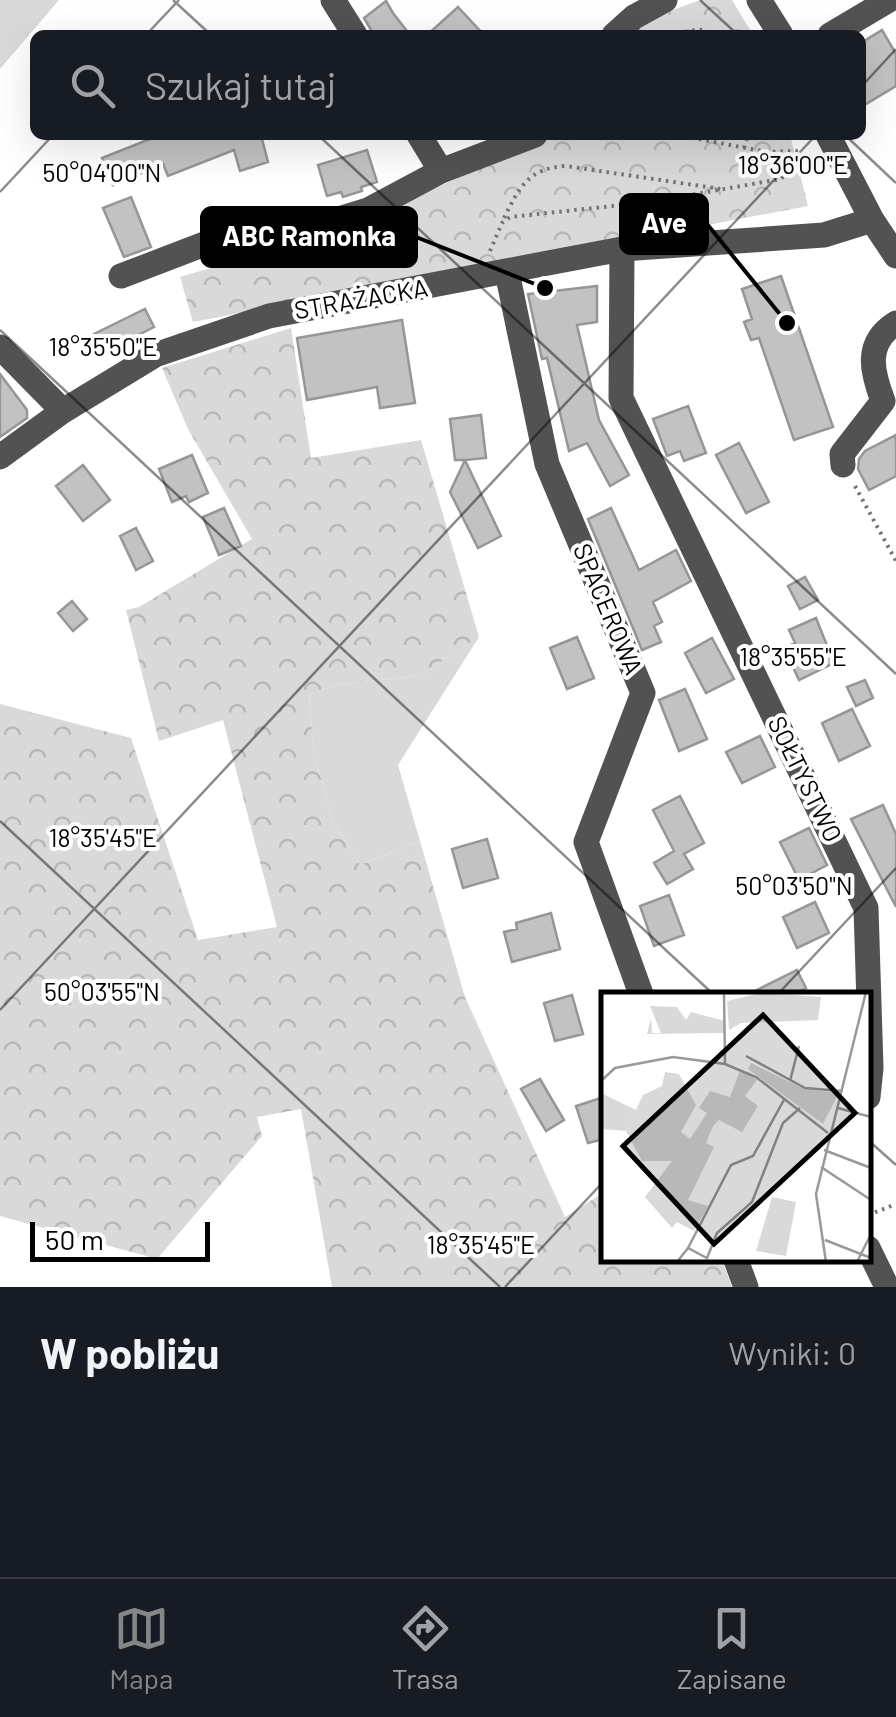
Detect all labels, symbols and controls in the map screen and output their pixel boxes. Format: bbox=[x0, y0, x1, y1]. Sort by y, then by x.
search box bbox=[30, 30, 866, 140]
icon: search bbox=[65, 58, 120, 113]
text: Szukaj tutaj bbox=[145, 62, 336, 108]
text: 18°36'00"E bbox=[738, 149, 848, 179]
text: 50°04'00"N bbox=[42, 157, 162, 187]
callout: Ave bbox=[621, 195, 707, 253]
text: Ave bbox=[641, 205, 687, 239]
callout: ABC Ramonka bbox=[202, 208, 416, 266]
text: ABC Ramonka bbox=[222, 218, 396, 252]
street label: STRAŻACKA bbox=[292, 272, 430, 325]
text: 18°35'50"E bbox=[48, 331, 158, 361]
street label: SPACEROWA bbox=[568, 539, 650, 679]
text: 18°35'55"E bbox=[739, 641, 847, 671]
street label: SOŁTYSTWO bbox=[763, 711, 849, 846]
text: 18°35'45"E bbox=[49, 822, 157, 852]
text: 50°03'50"N bbox=[735, 870, 853, 900]
text: 50°03'55"N bbox=[44, 976, 160, 1006]
inset map bbox=[601, 992, 871, 1262]
scale bar bbox=[30, 1217, 210, 1262]
text: 50 m bbox=[45, 1222, 104, 1256]
text: 18°35'45"E bbox=[427, 1229, 535, 1259]
text: W pobliżu bbox=[40, 1327, 219, 1377]
text: Wyniki: 0 bbox=[729, 1333, 856, 1371]
tab: Mapa bbox=[109, 1601, 173, 1695]
tab: Trasa bbox=[392, 1601, 458, 1695]
tab: Zapisane bbox=[677, 1601, 787, 1695]

